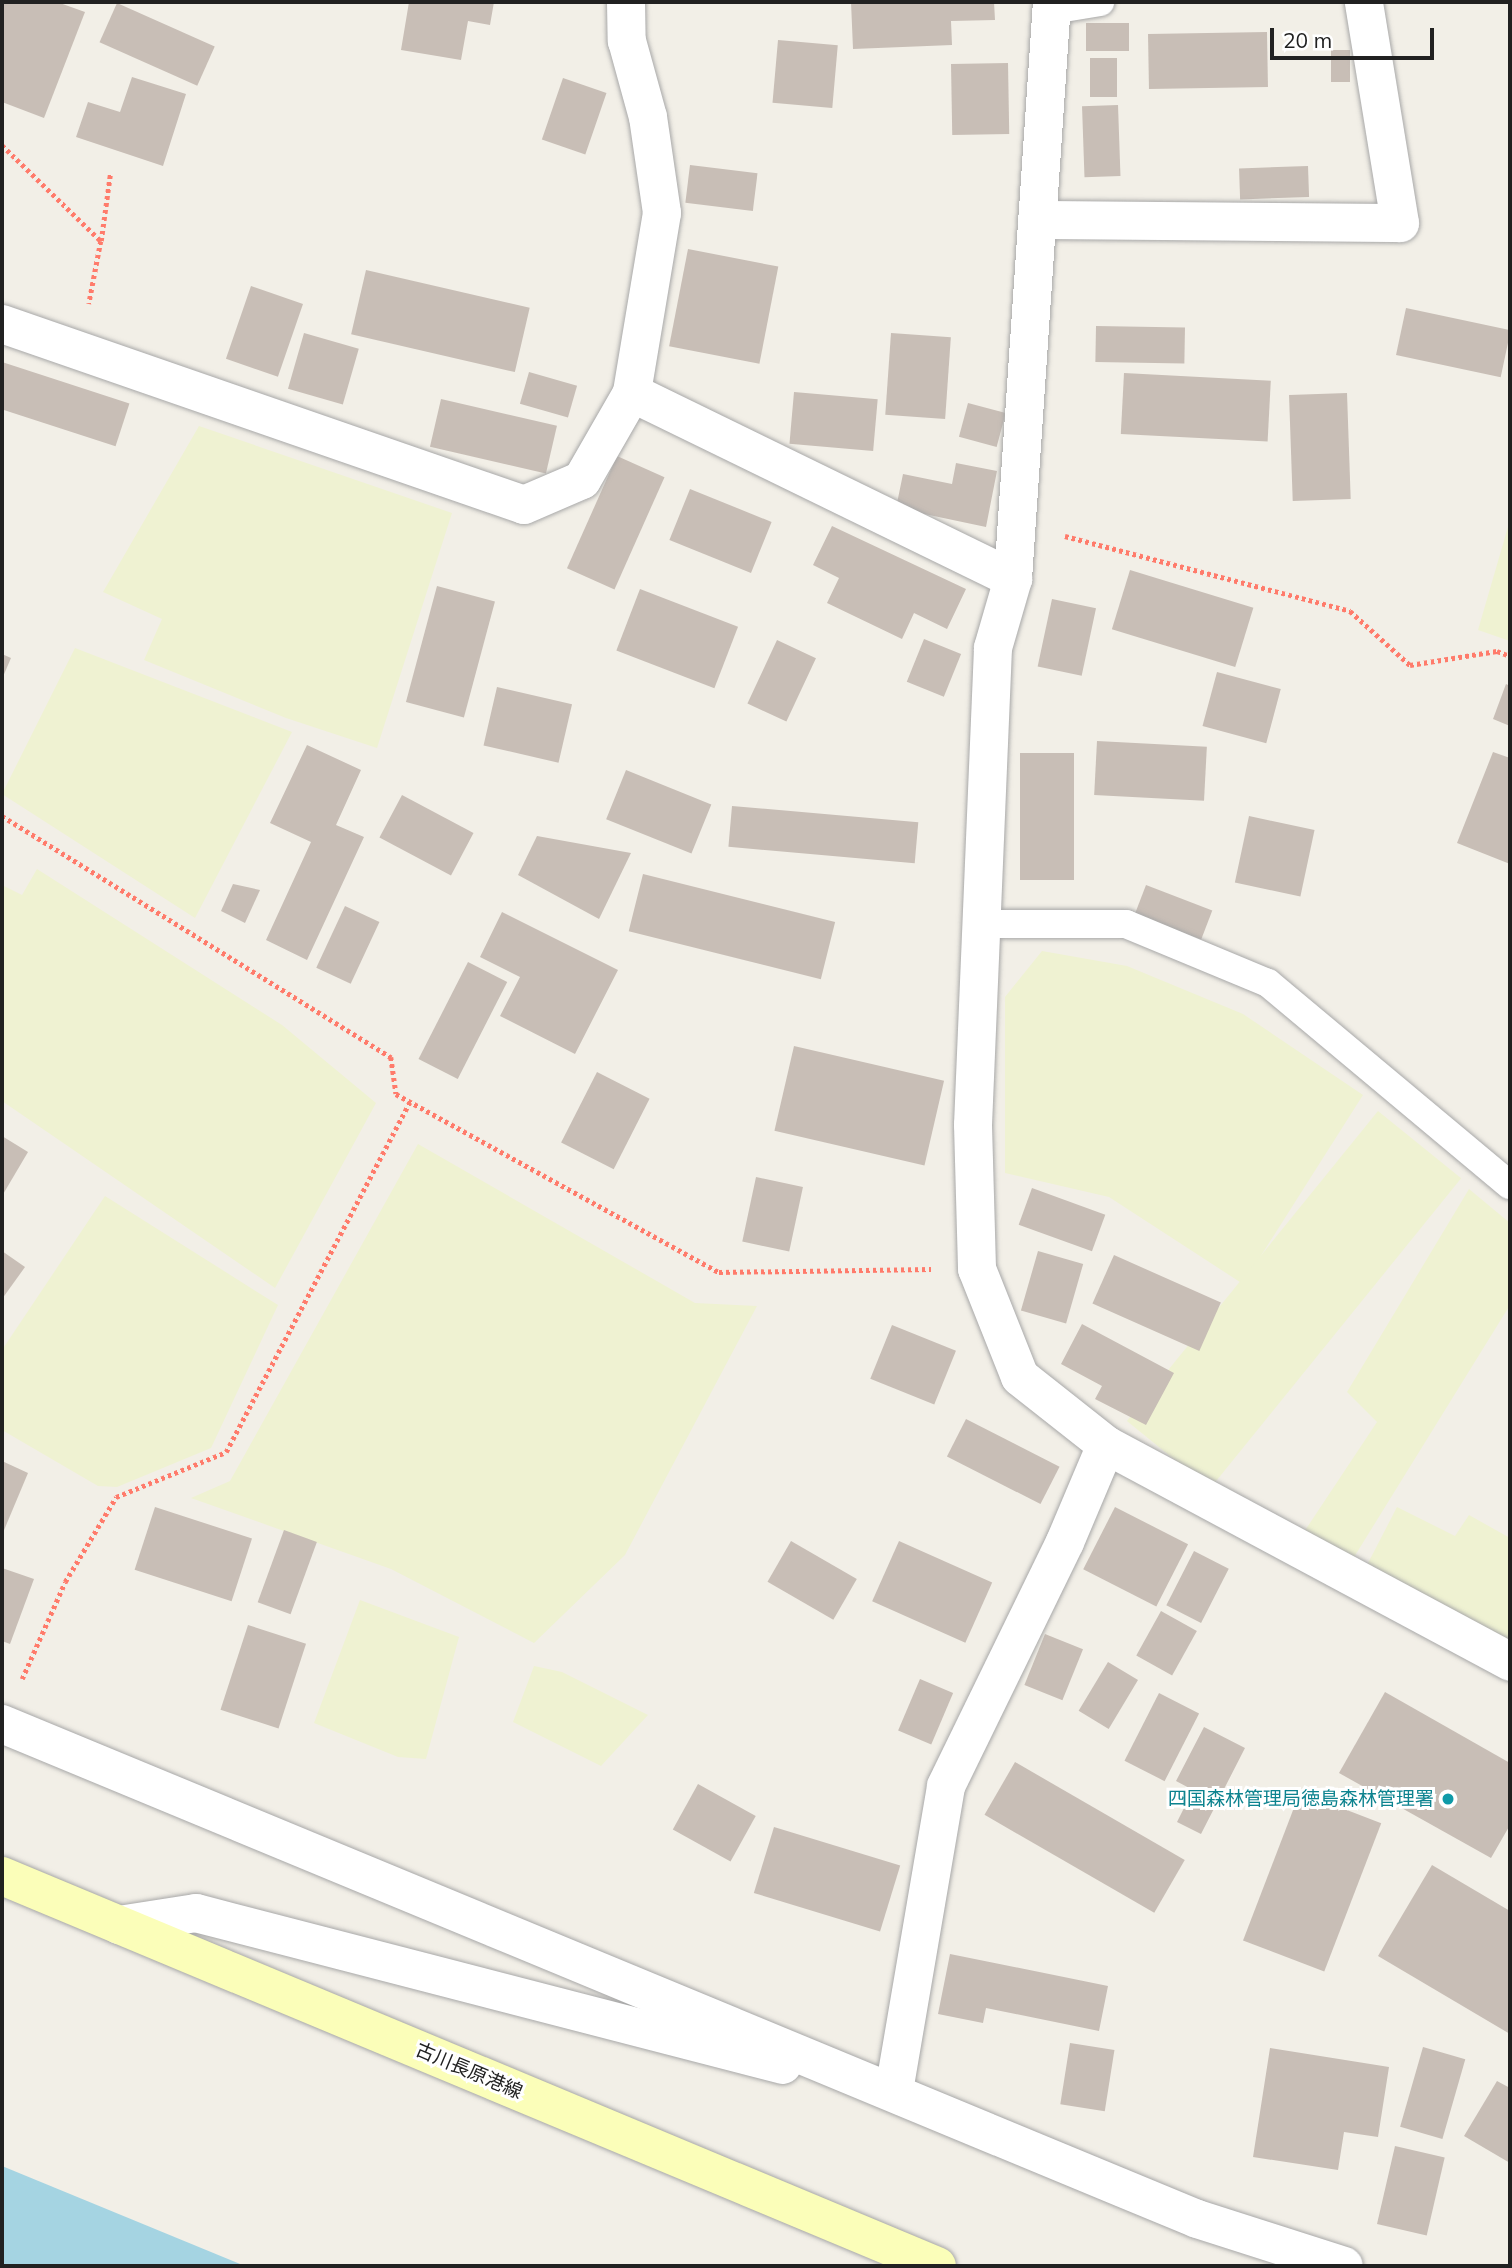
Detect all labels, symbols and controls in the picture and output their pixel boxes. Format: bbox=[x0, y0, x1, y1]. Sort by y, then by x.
scale bar bbox=[1274, 14, 1438, 58]
text: 20 m bbox=[1283, 27, 1332, 53]
place label: 四国森林管理局徳島森林管理署 bbox=[1168, 1788, 1434, 1810]
marker: 四国森林管理局徳島森林管理署 bbox=[1440, 1791, 1456, 1807]
street label: 古川長原港線 bbox=[412, 2038, 526, 2104]

